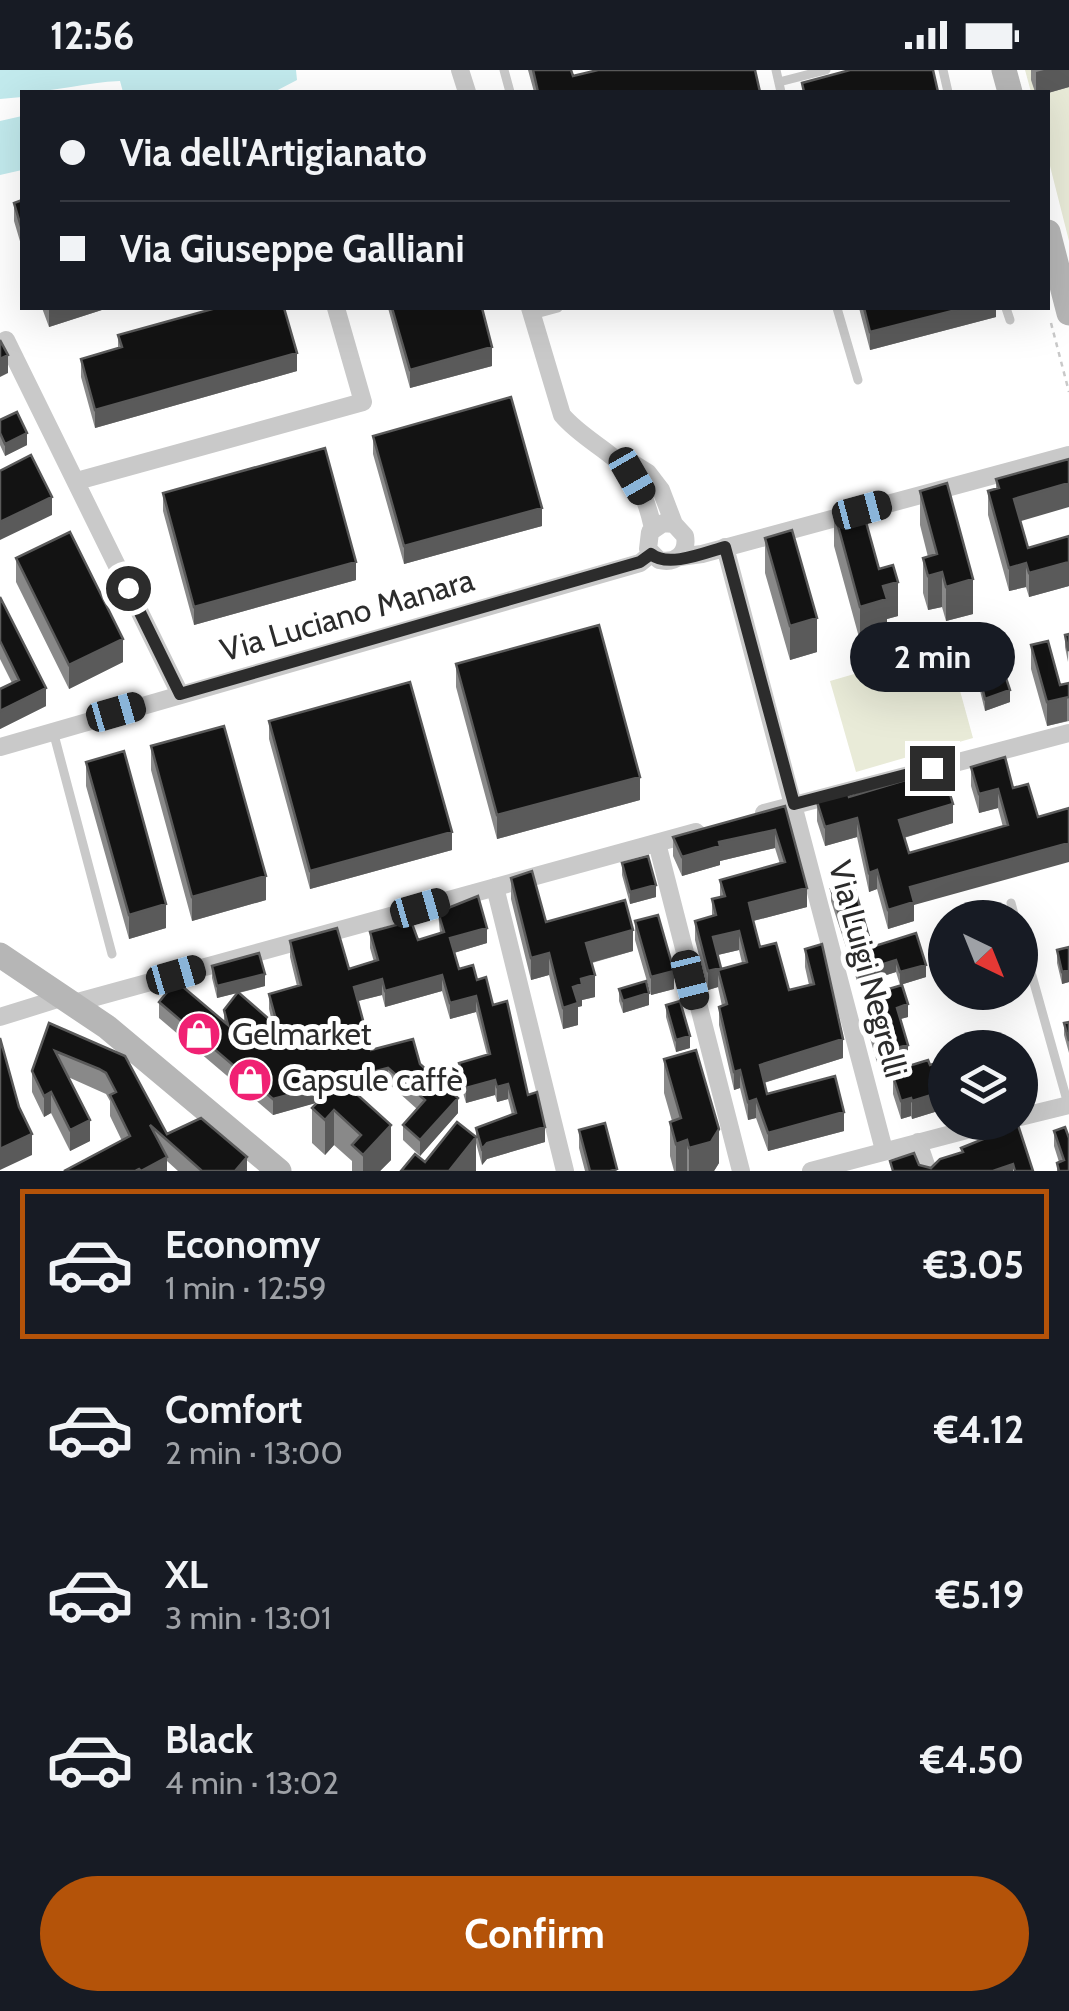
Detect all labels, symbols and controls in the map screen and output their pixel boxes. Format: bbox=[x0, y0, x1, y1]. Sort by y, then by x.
text: 12:56 bbox=[50, 12, 134, 59]
text: Via dell'Artigianato bbox=[120, 129, 427, 176]
text: Via Giuseppe Galliani bbox=[120, 225, 465, 272]
car bbox=[604, 443, 660, 509]
car bbox=[829, 488, 895, 532]
street label: Via Luciano Manara bbox=[216, 560, 479, 669]
route start bbox=[106, 566, 151, 611]
callout: 2 min bbox=[850, 623, 1014, 693]
text: 2 min bbox=[894, 637, 971, 676]
car bbox=[83, 689, 149, 735]
route end bbox=[910, 746, 955, 791]
street label: Via Luigi Negrelli bbox=[821, 856, 916, 1081]
car bbox=[387, 885, 453, 931]
north arrow bbox=[928, 900, 1038, 1010]
map controls bbox=[928, 900, 1038, 1140]
car bbox=[668, 947, 712, 1013]
car bbox=[143, 952, 209, 998]
shop icon: Gelmarket bbox=[176, 1011, 222, 1057]
place label: Gelmarket bbox=[232, 1014, 372, 1053]
button: layers bbox=[928, 1030, 1038, 1140]
shop icon: Capsule caffè bbox=[227, 1057, 273, 1103]
place label: Capsule caffè bbox=[282, 1060, 463, 1099]
icon: car bbox=[45, 1219, 135, 1309]
text: Economy bbox=[165, 1221, 320, 1268]
text: €3.05 bbox=[924, 1241, 1024, 1288]
text: 1 min · 12:59 bbox=[165, 1268, 327, 1307]
icon: car bbox=[45, 1384, 135, 1474]
text: Comfort bbox=[165, 1386, 302, 1433]
text: €4.12 bbox=[934, 1406, 1024, 1453]
text: 2 min · 13:00 bbox=[165, 1433, 343, 1472]
icon: car bbox=[45, 1549, 135, 1639]
text: XL bbox=[165, 1551, 208, 1598]
text: €5.19 bbox=[936, 1571, 1024, 1618]
text: 3 min · 13:01 bbox=[165, 1598, 331, 1637]
icon: car bbox=[45, 1714, 135, 1804]
text: Black bbox=[165, 1716, 253, 1763]
text: €4.50 bbox=[920, 1736, 1024, 1783]
text: 4 min · 13:02 bbox=[165, 1763, 339, 1802]
button: Confirm bbox=[40, 1876, 1029, 1991]

